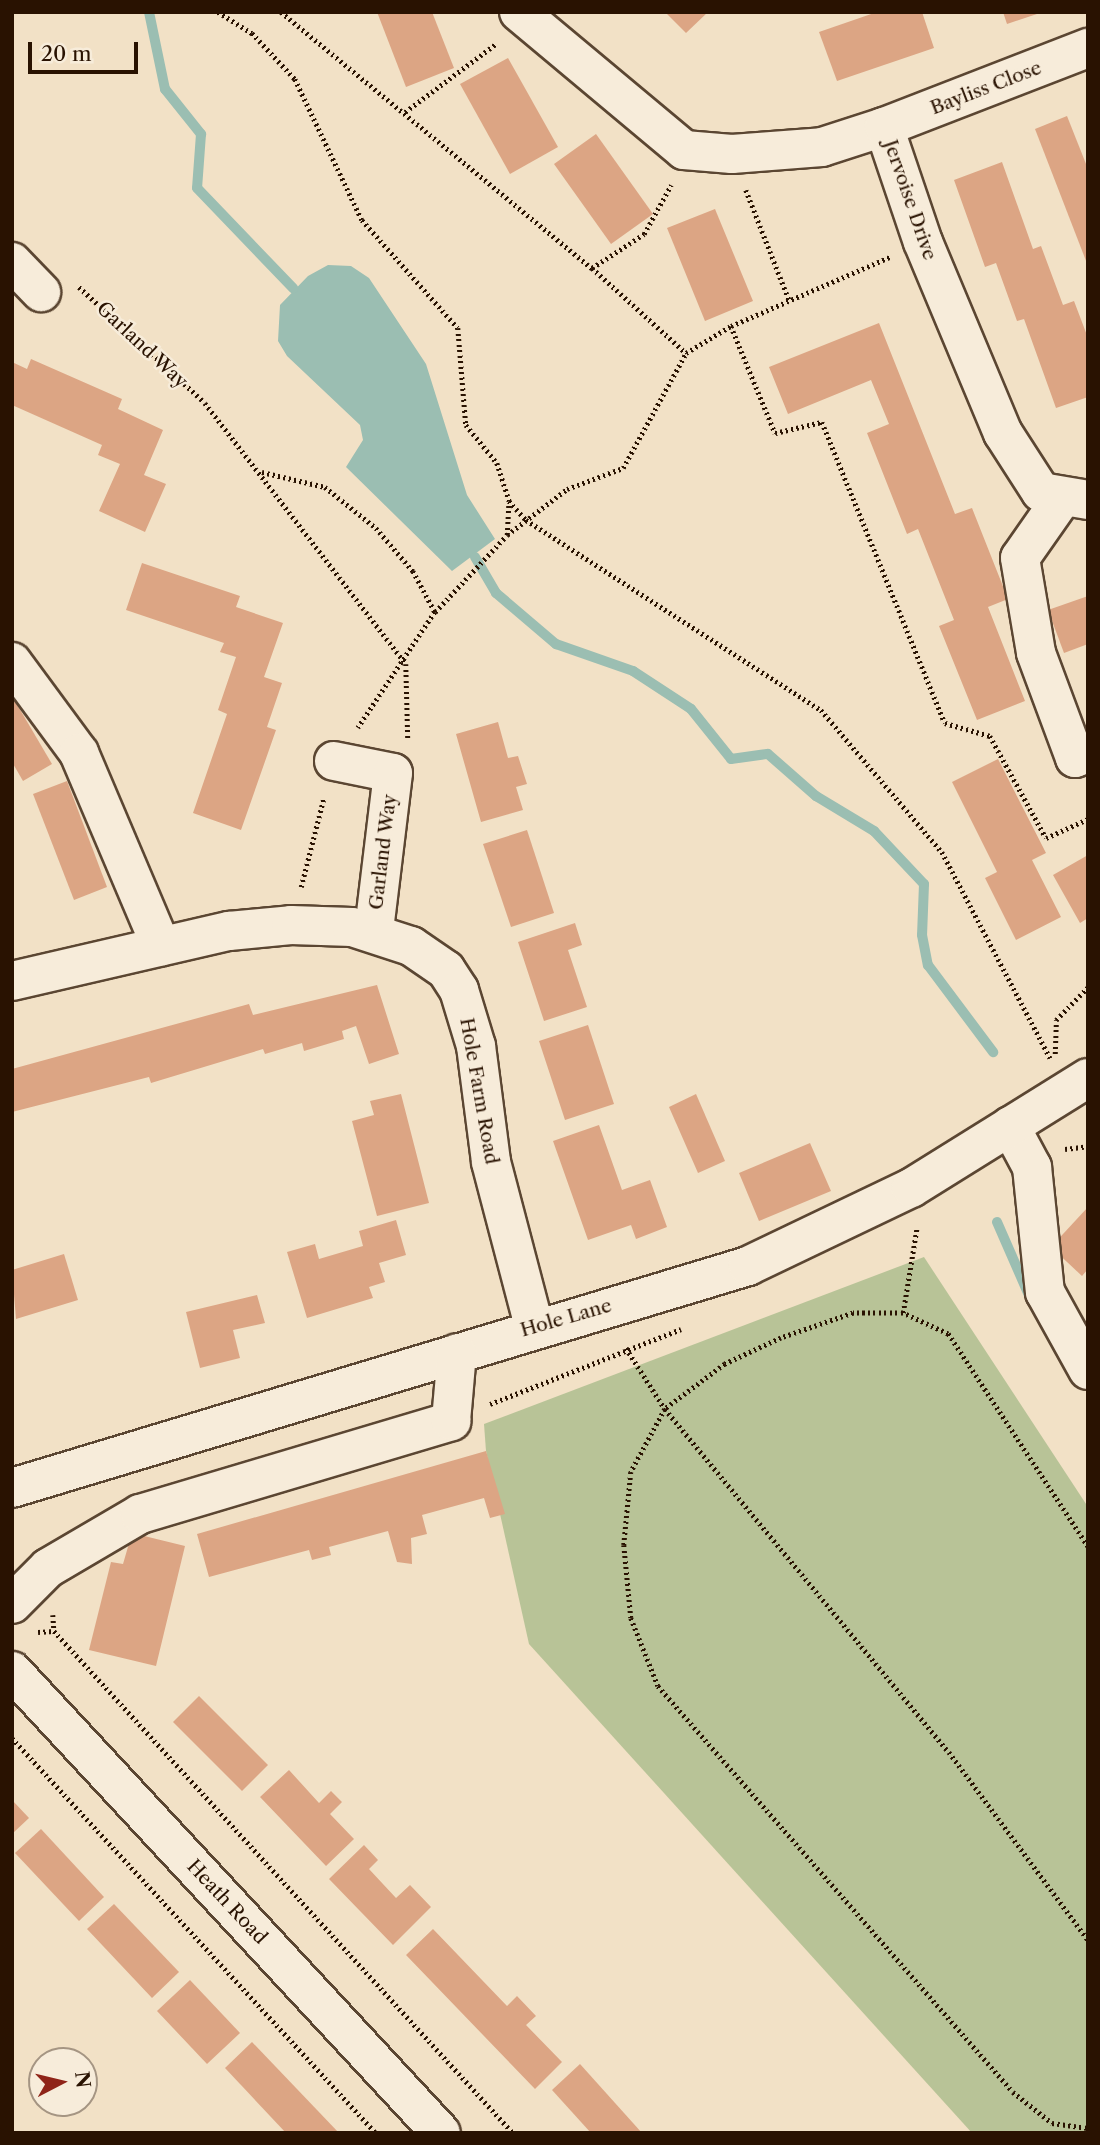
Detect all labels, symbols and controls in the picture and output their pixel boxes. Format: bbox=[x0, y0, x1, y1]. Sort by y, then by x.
scale bar bbox=[32, 28, 142, 72]
text: 20 m bbox=[41, 41, 92, 66]
street label: Bayliss Close bbox=[927, 56, 1045, 120]
street label: Jervoise Drive bbox=[879, 137, 941, 263]
street label: Garland Way bbox=[92, 297, 192, 393]
street label: Garland Way bbox=[365, 793, 401, 911]
street label: Hole Farm Road bbox=[455, 1016, 503, 1166]
street label: Hole Lane bbox=[518, 1294, 614, 1342]
street label: Heath Road bbox=[182, 1855, 272, 1949]
north arrow bbox=[28, 2047, 98, 2117]
text: N bbox=[70, 2070, 95, 2089]

